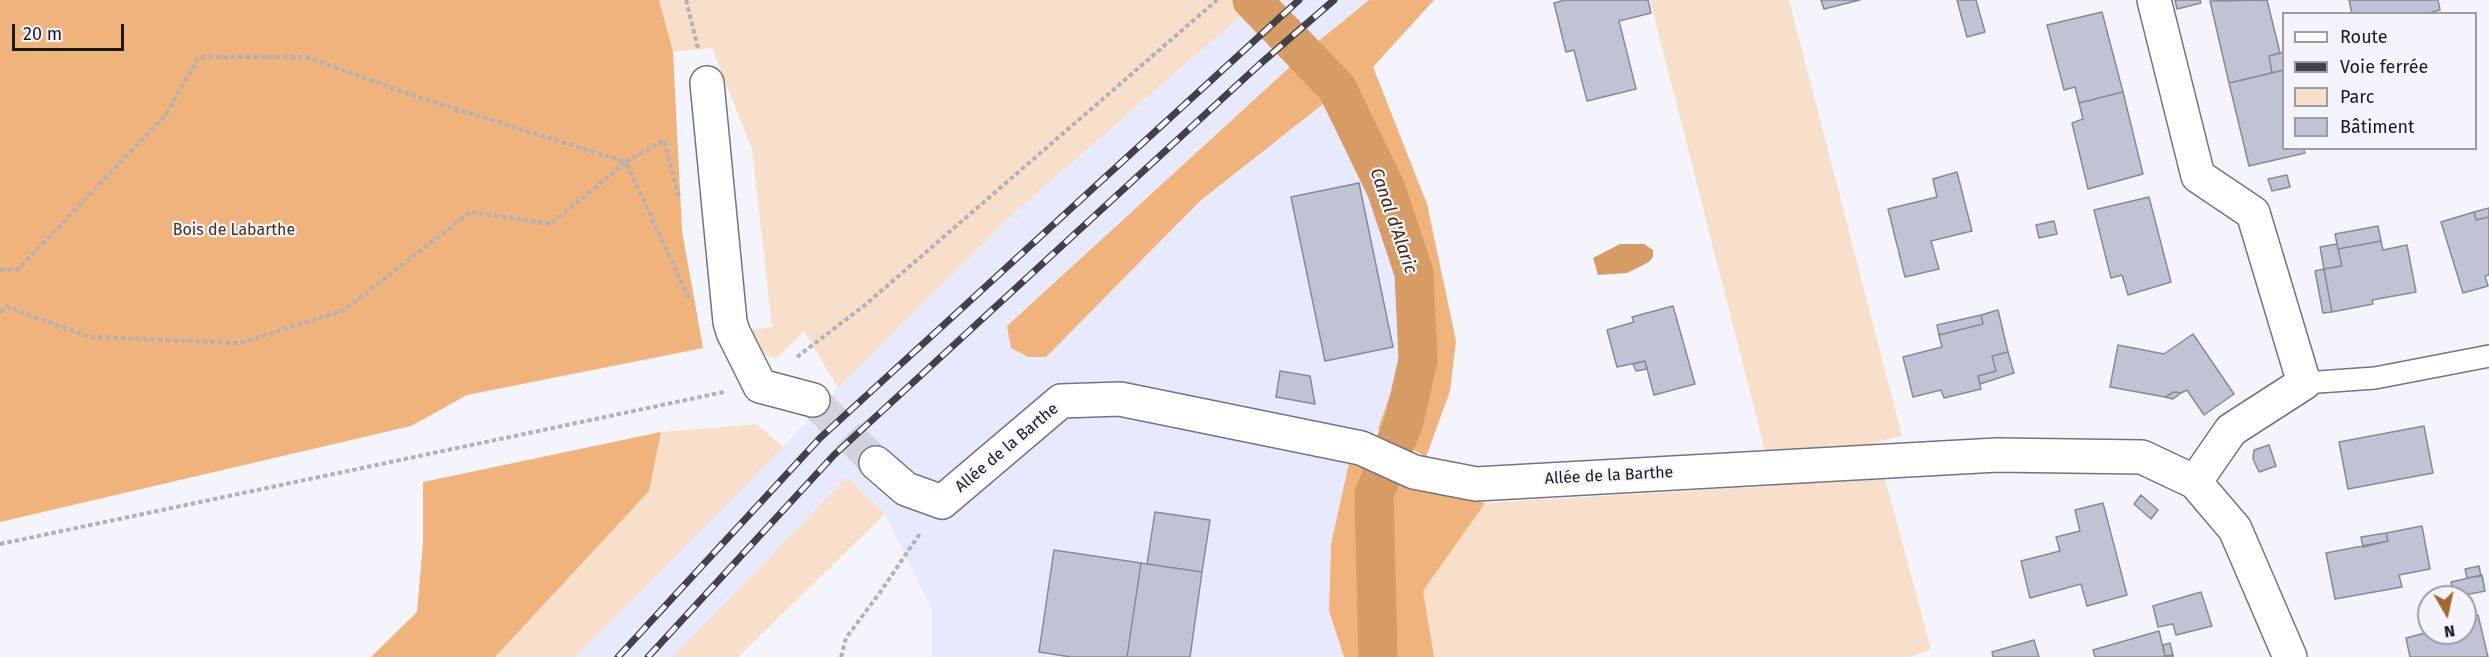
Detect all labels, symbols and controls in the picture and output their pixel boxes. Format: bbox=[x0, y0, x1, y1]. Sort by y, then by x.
scale bar bbox=[15, 12, 128, 50]
legend bbox=[2282, 12, 2477, 150]
text: 20 m bbox=[23, 23, 62, 45]
text: Route bbox=[2340, 26, 2388, 48]
text: Voie ferrée bbox=[2340, 56, 2428, 78]
text: Parc bbox=[2340, 86, 2374, 108]
text: Bâtiment bbox=[2340, 116, 2415, 138]
water label: Canal d'Alaric bbox=[1365, 165, 1421, 277]
park label: Bois de Labarthe bbox=[173, 221, 295, 241]
street label: Allée de la Barthe bbox=[952, 399, 1062, 497]
street label: Allée de la Barthe bbox=[1544, 463, 1674, 489]
north arrow bbox=[2417, 585, 2477, 645]
text: N bbox=[2443, 621, 2456, 642]

